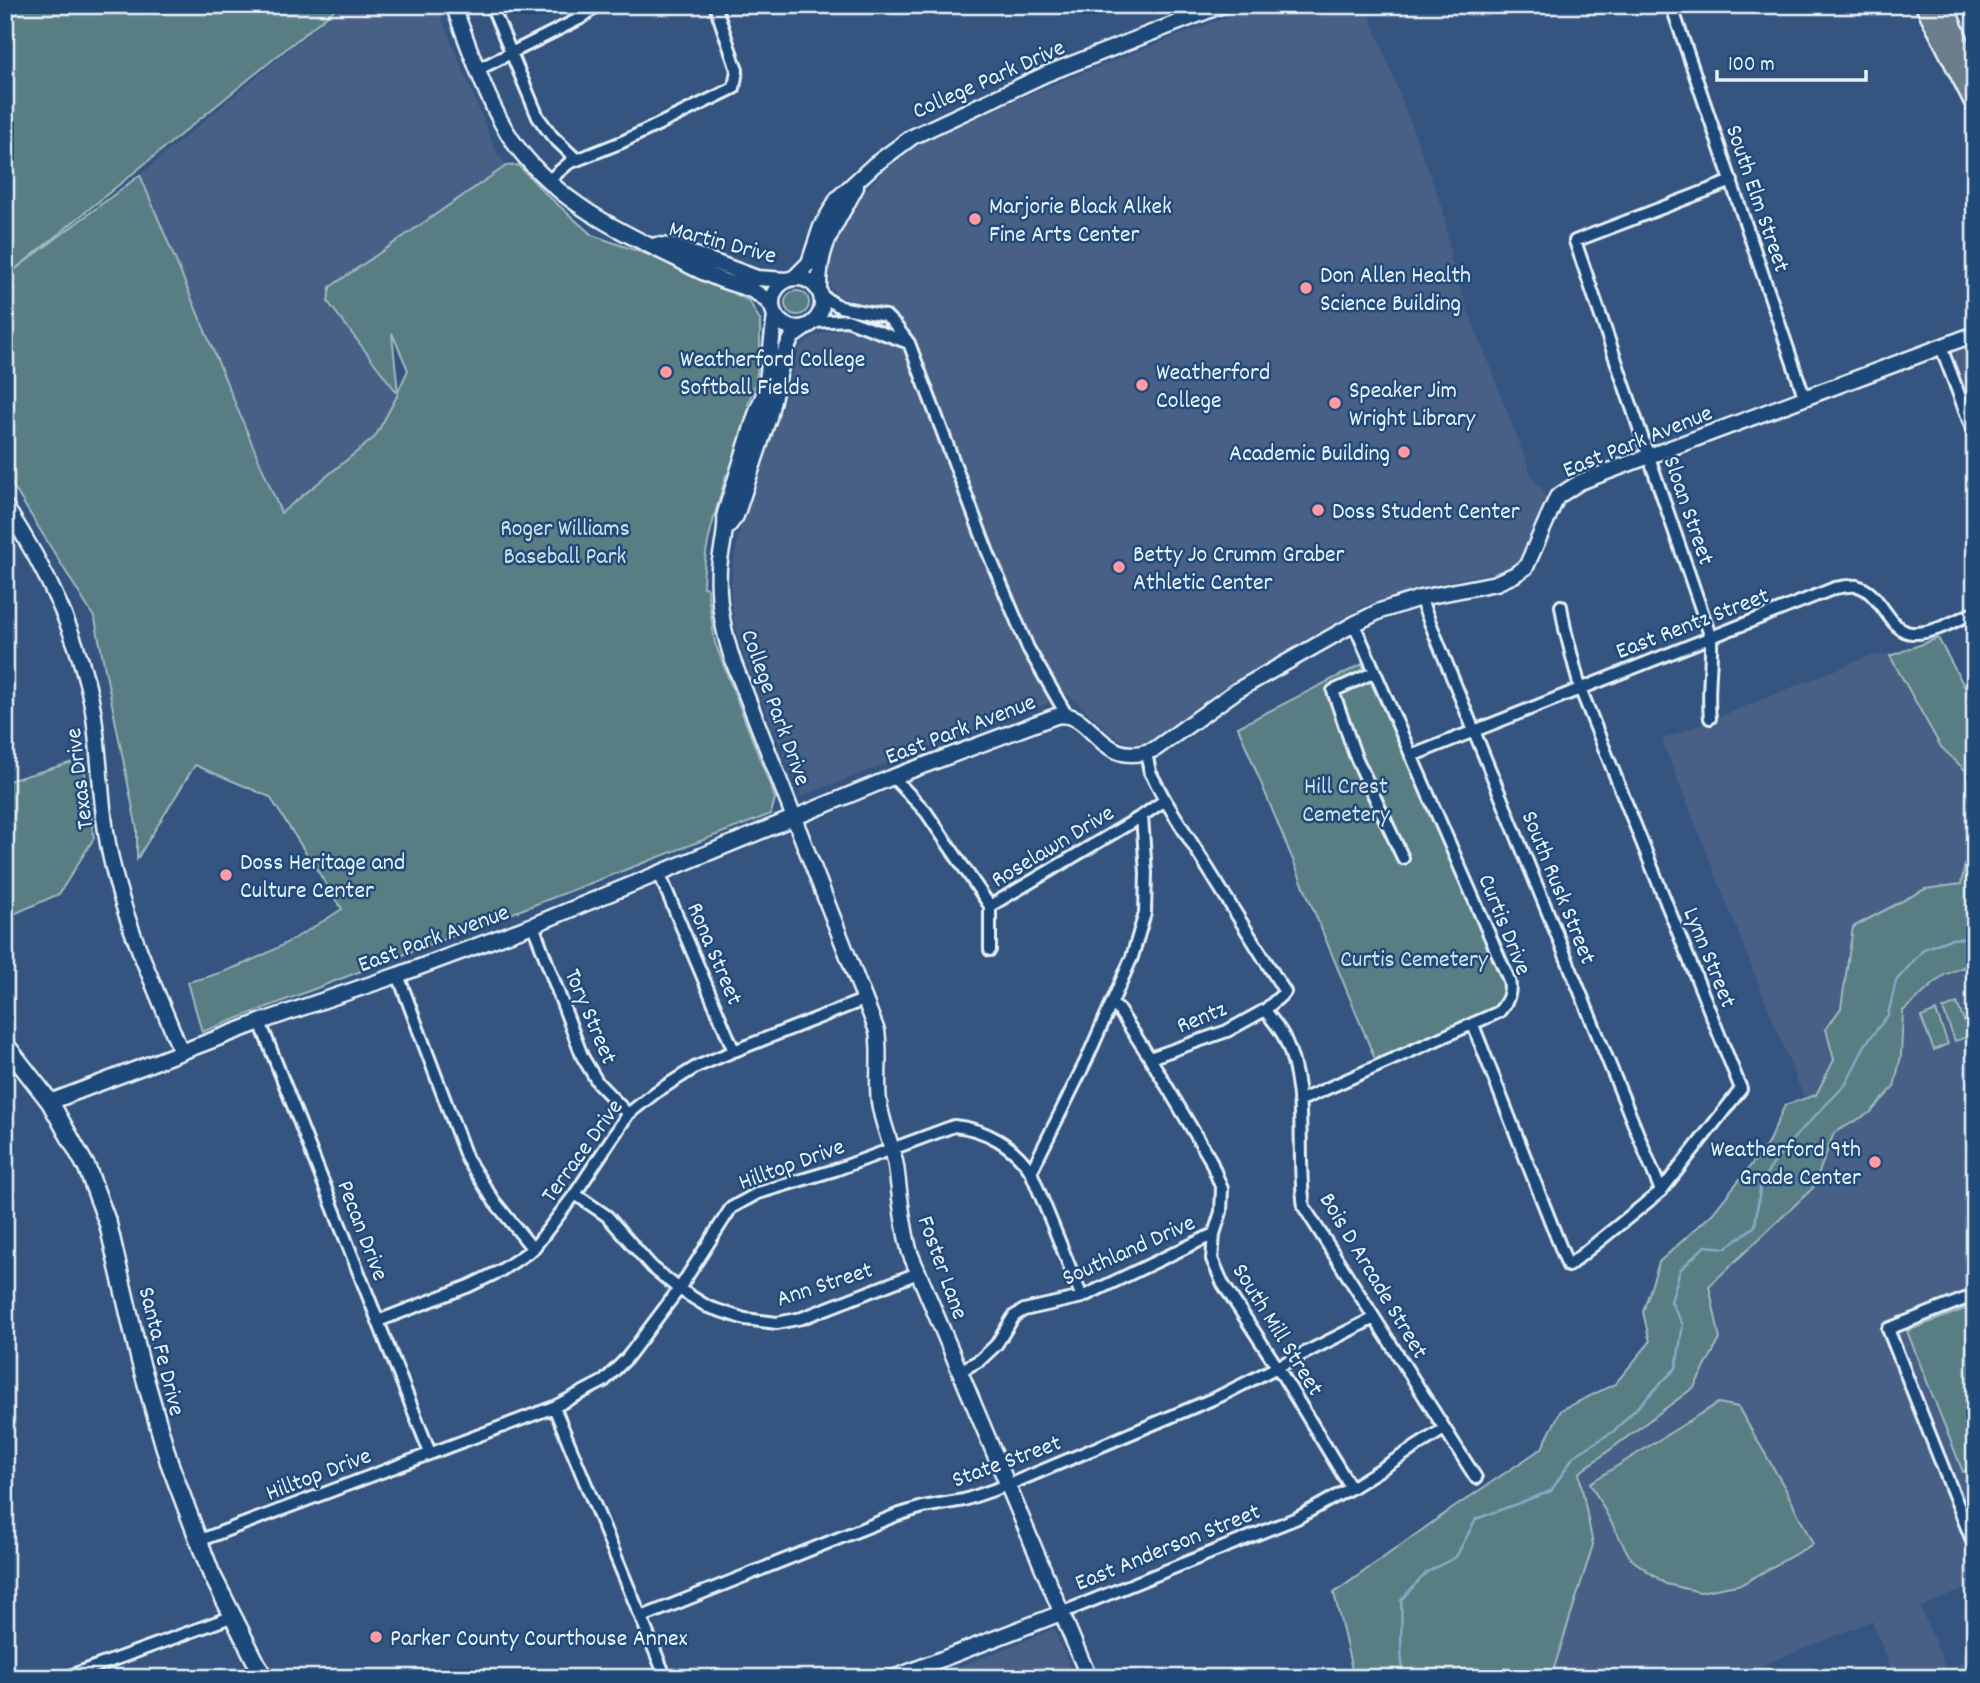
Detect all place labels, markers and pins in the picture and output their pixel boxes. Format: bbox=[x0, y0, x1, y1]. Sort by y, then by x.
place label: Marjorie Black Alkek Fine Arts Center bbox=[989, 191, 1172, 253]
marker: Marjorie Black Alkek Fine Arts Center bbox=[967, 211, 983, 227]
place label: Don Allen Health Science Building bbox=[1320, 260, 1471, 322]
marker: Don Allen Health Science Building bbox=[1298, 280, 1314, 296]
place label: Weatherford College Softball Fields bbox=[680, 344, 865, 406]
place label: Weatherford College bbox=[1156, 357, 1270, 419]
marker: Weatherford College Softball Fields bbox=[658, 364, 674, 380]
place label: Speaker Jim Wright Library bbox=[1349, 375, 1477, 437]
marker: Weatherford College bbox=[1134, 377, 1150, 393]
marker: Speaker Jim Wright Library bbox=[1327, 395, 1343, 411]
place label: Academic Building bbox=[1229, 438, 1390, 472]
marker: Academic Building bbox=[1396, 444, 1412, 460]
place label: Doss Student Center bbox=[1332, 496, 1520, 530]
marker: Doss Student Center bbox=[1310, 502, 1326, 518]
place label: Betty Jo Crumm Graber Athletic Center bbox=[1133, 539, 1345, 601]
marker: Betty Jo Crumm Graber Athletic Center bbox=[1111, 559, 1127, 575]
place label: Doss Heritage and Culture Center bbox=[240, 847, 405, 909]
marker: Doss Heritage and Culture Center bbox=[218, 867, 234, 883]
place label: Weatherford 9th Grade Center bbox=[1710, 1134, 1861, 1196]
marker: Weatherford 9th Grade Center bbox=[1867, 1154, 1883, 1170]
place label: Parker County Courthouse Annex bbox=[390, 1623, 688, 1657]
marker: Parker County Courthouse Annex bbox=[368, 1629, 384, 1645]

